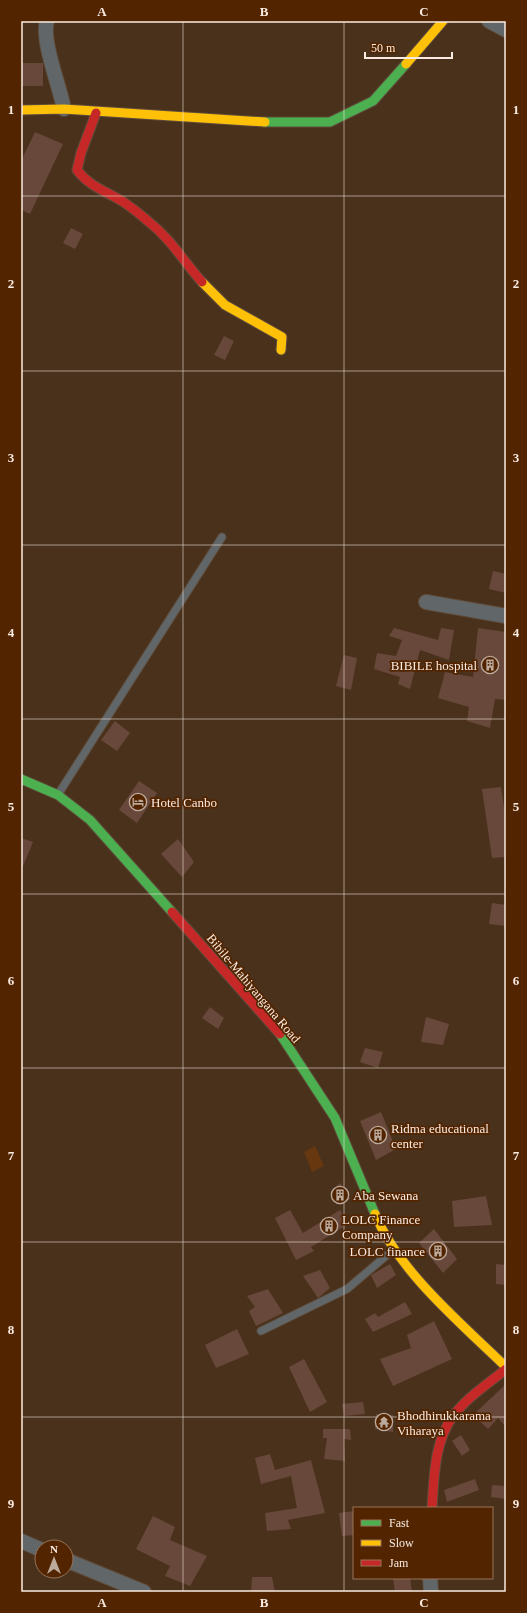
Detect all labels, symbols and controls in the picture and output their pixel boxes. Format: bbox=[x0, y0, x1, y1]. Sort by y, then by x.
text: A bbox=[97, 4, 107, 19]
text: B bbox=[260, 4, 269, 19]
text: C bbox=[419, 4, 429, 19]
scale bar bbox=[365, 34, 452, 60]
text: 50 m bbox=[371, 41, 396, 55]
text: 1 bbox=[8, 102, 14, 117]
text: 1 bbox=[513, 102, 519, 117]
text: 2 bbox=[8, 276, 14, 291]
text: 2 bbox=[513, 276, 519, 291]
text: 3 bbox=[8, 450, 15, 465]
text: 3 bbox=[513, 450, 520, 465]
text: 4 bbox=[8, 625, 15, 640]
text: 4 bbox=[513, 625, 520, 640]
building icon: BIBILE hospital bbox=[480, 655, 500, 675]
place label: BIBILE hospital bbox=[391, 658, 477, 673]
hotel icon: Hotel Canbo bbox=[128, 792, 148, 812]
place label: Hotel Canbo bbox=[151, 795, 217, 810]
text: 5 bbox=[8, 799, 15, 814]
text: 5 bbox=[513, 799, 520, 814]
street label: Bibile-Mahiyangana Road bbox=[204, 931, 304, 1046]
text: 6 bbox=[8, 973, 15, 988]
text: 6 bbox=[513, 973, 520, 988]
place label: Ridma educational center bbox=[391, 1121, 489, 1151]
building icon: Ridma educational center bbox=[368, 1125, 388, 1145]
text: 7 bbox=[8, 1148, 15, 1163]
text: 7 bbox=[513, 1148, 520, 1163]
building icon: Aba Sewana bbox=[330, 1185, 350, 1205]
place label: Aba Sewana bbox=[353, 1188, 419, 1203]
place label: LOLC Finance Company bbox=[342, 1212, 421, 1242]
building icon: LOLC Finance Company bbox=[319, 1216, 339, 1236]
building icon: LOLC finance bbox=[428, 1241, 448, 1261]
place label: LOLC finance bbox=[350, 1244, 425, 1259]
text: 8 bbox=[8, 1322, 15, 1337]
text: 8 bbox=[513, 1322, 520, 1337]
place label: Bhodhirukkarama Viharaya bbox=[397, 1408, 491, 1438]
temple icon: Bhodhirukkarama Viharaya bbox=[374, 1412, 394, 1432]
text: 9 bbox=[8, 1496, 15, 1511]
text: 9 bbox=[513, 1496, 520, 1511]
legend bbox=[353, 1507, 493, 1579]
text: Fast bbox=[389, 1516, 410, 1530]
text: Slow bbox=[389, 1536, 414, 1550]
north arrow bbox=[34, 1539, 74, 1579]
text: N bbox=[50, 1543, 58, 1555]
text: Jam bbox=[389, 1556, 409, 1570]
text: A bbox=[97, 1595, 107, 1610]
text: B bbox=[260, 1595, 269, 1610]
text: C bbox=[419, 1595, 429, 1610]

